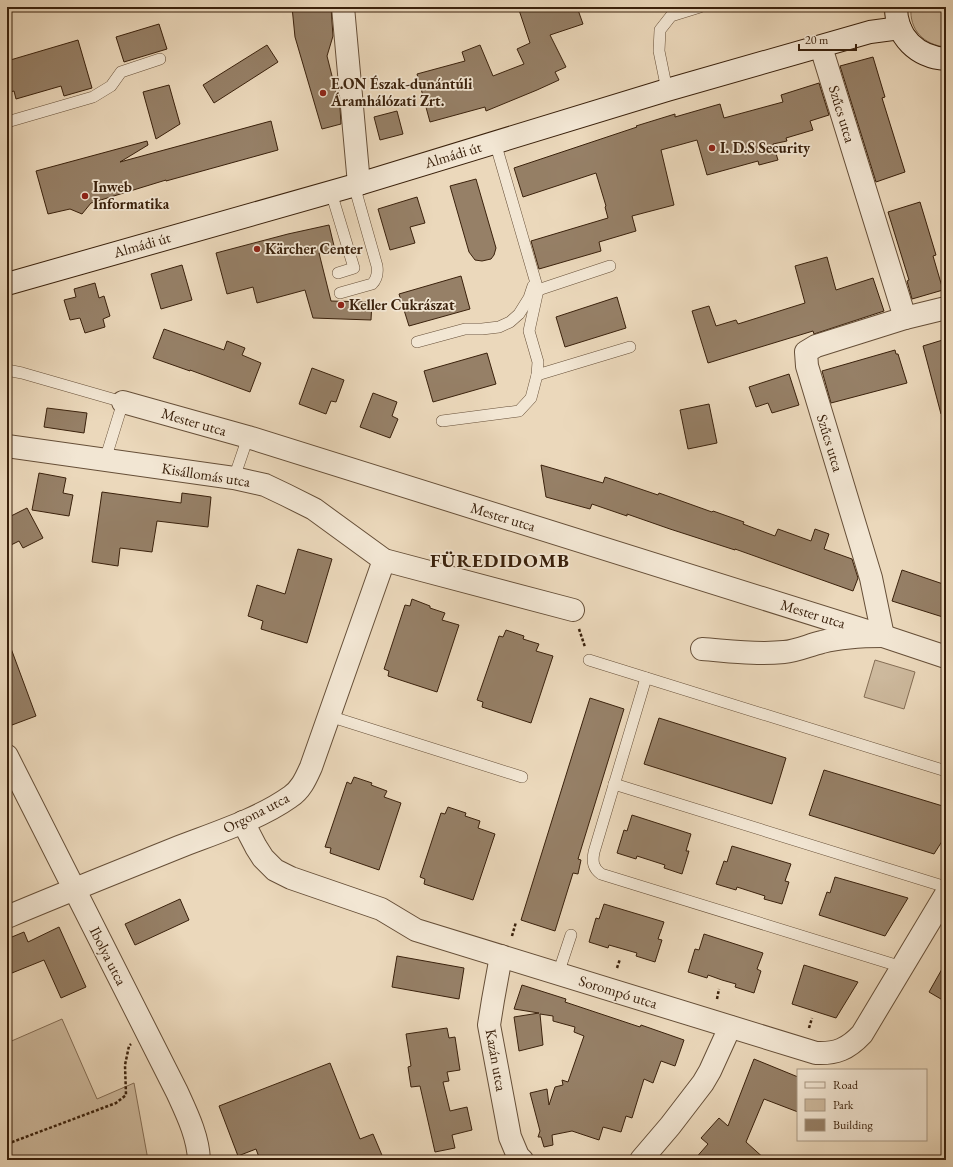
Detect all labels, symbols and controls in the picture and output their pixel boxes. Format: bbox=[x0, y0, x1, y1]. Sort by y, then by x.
scale bar bbox=[799, 26, 856, 52]
text: 20 m bbox=[805, 32, 829, 48]
place label: E.ON Észak-dunántúli Áramhálózati Zrt. bbox=[330, 74, 473, 110]
street label: Szűcs utca bbox=[825, 83, 860, 145]
marker: E.ON Észak-dunántúli Áramhálózati Zrt. bbox=[318, 88, 328, 98]
street label: Almádi út bbox=[421, 137, 484, 172]
place label: I. D.S Security bbox=[720, 138, 811, 157]
marker: I. D.S Security bbox=[707, 143, 717, 153]
place label: Inweb Informatika bbox=[93, 177, 170, 213]
marker: Inweb Informatika bbox=[80, 191, 90, 201]
street label: Almádi út bbox=[110, 227, 173, 262]
place label: Kärcher Center bbox=[265, 239, 364, 258]
marker: Kärcher Center bbox=[252, 244, 262, 254]
place label: Keller Cukrászat bbox=[349, 295, 455, 314]
marker: Keller Cukrászat bbox=[336, 300, 346, 310]
street label: Mester utca bbox=[159, 403, 229, 440]
street label: Szűcs utca bbox=[813, 412, 848, 474]
street label: Kisállomás utca bbox=[160, 458, 252, 491]
street label: Mester utca bbox=[468, 498, 538, 535]
district label: FÜREDIDOMB bbox=[430, 548, 570, 573]
street label: Mester utca bbox=[778, 595, 848, 632]
street label: Orgona utca bbox=[219, 788, 292, 837]
street label: Ibolya utca bbox=[86, 923, 131, 988]
street label: Sorompó utca bbox=[577, 971, 660, 1012]
street label: Kazán utca bbox=[482, 1027, 511, 1093]
legend bbox=[797, 1069, 927, 1141]
text: Road bbox=[833, 1077, 859, 1093]
text: Park bbox=[833, 1097, 854, 1113]
text: Building bbox=[833, 1117, 874, 1133]

